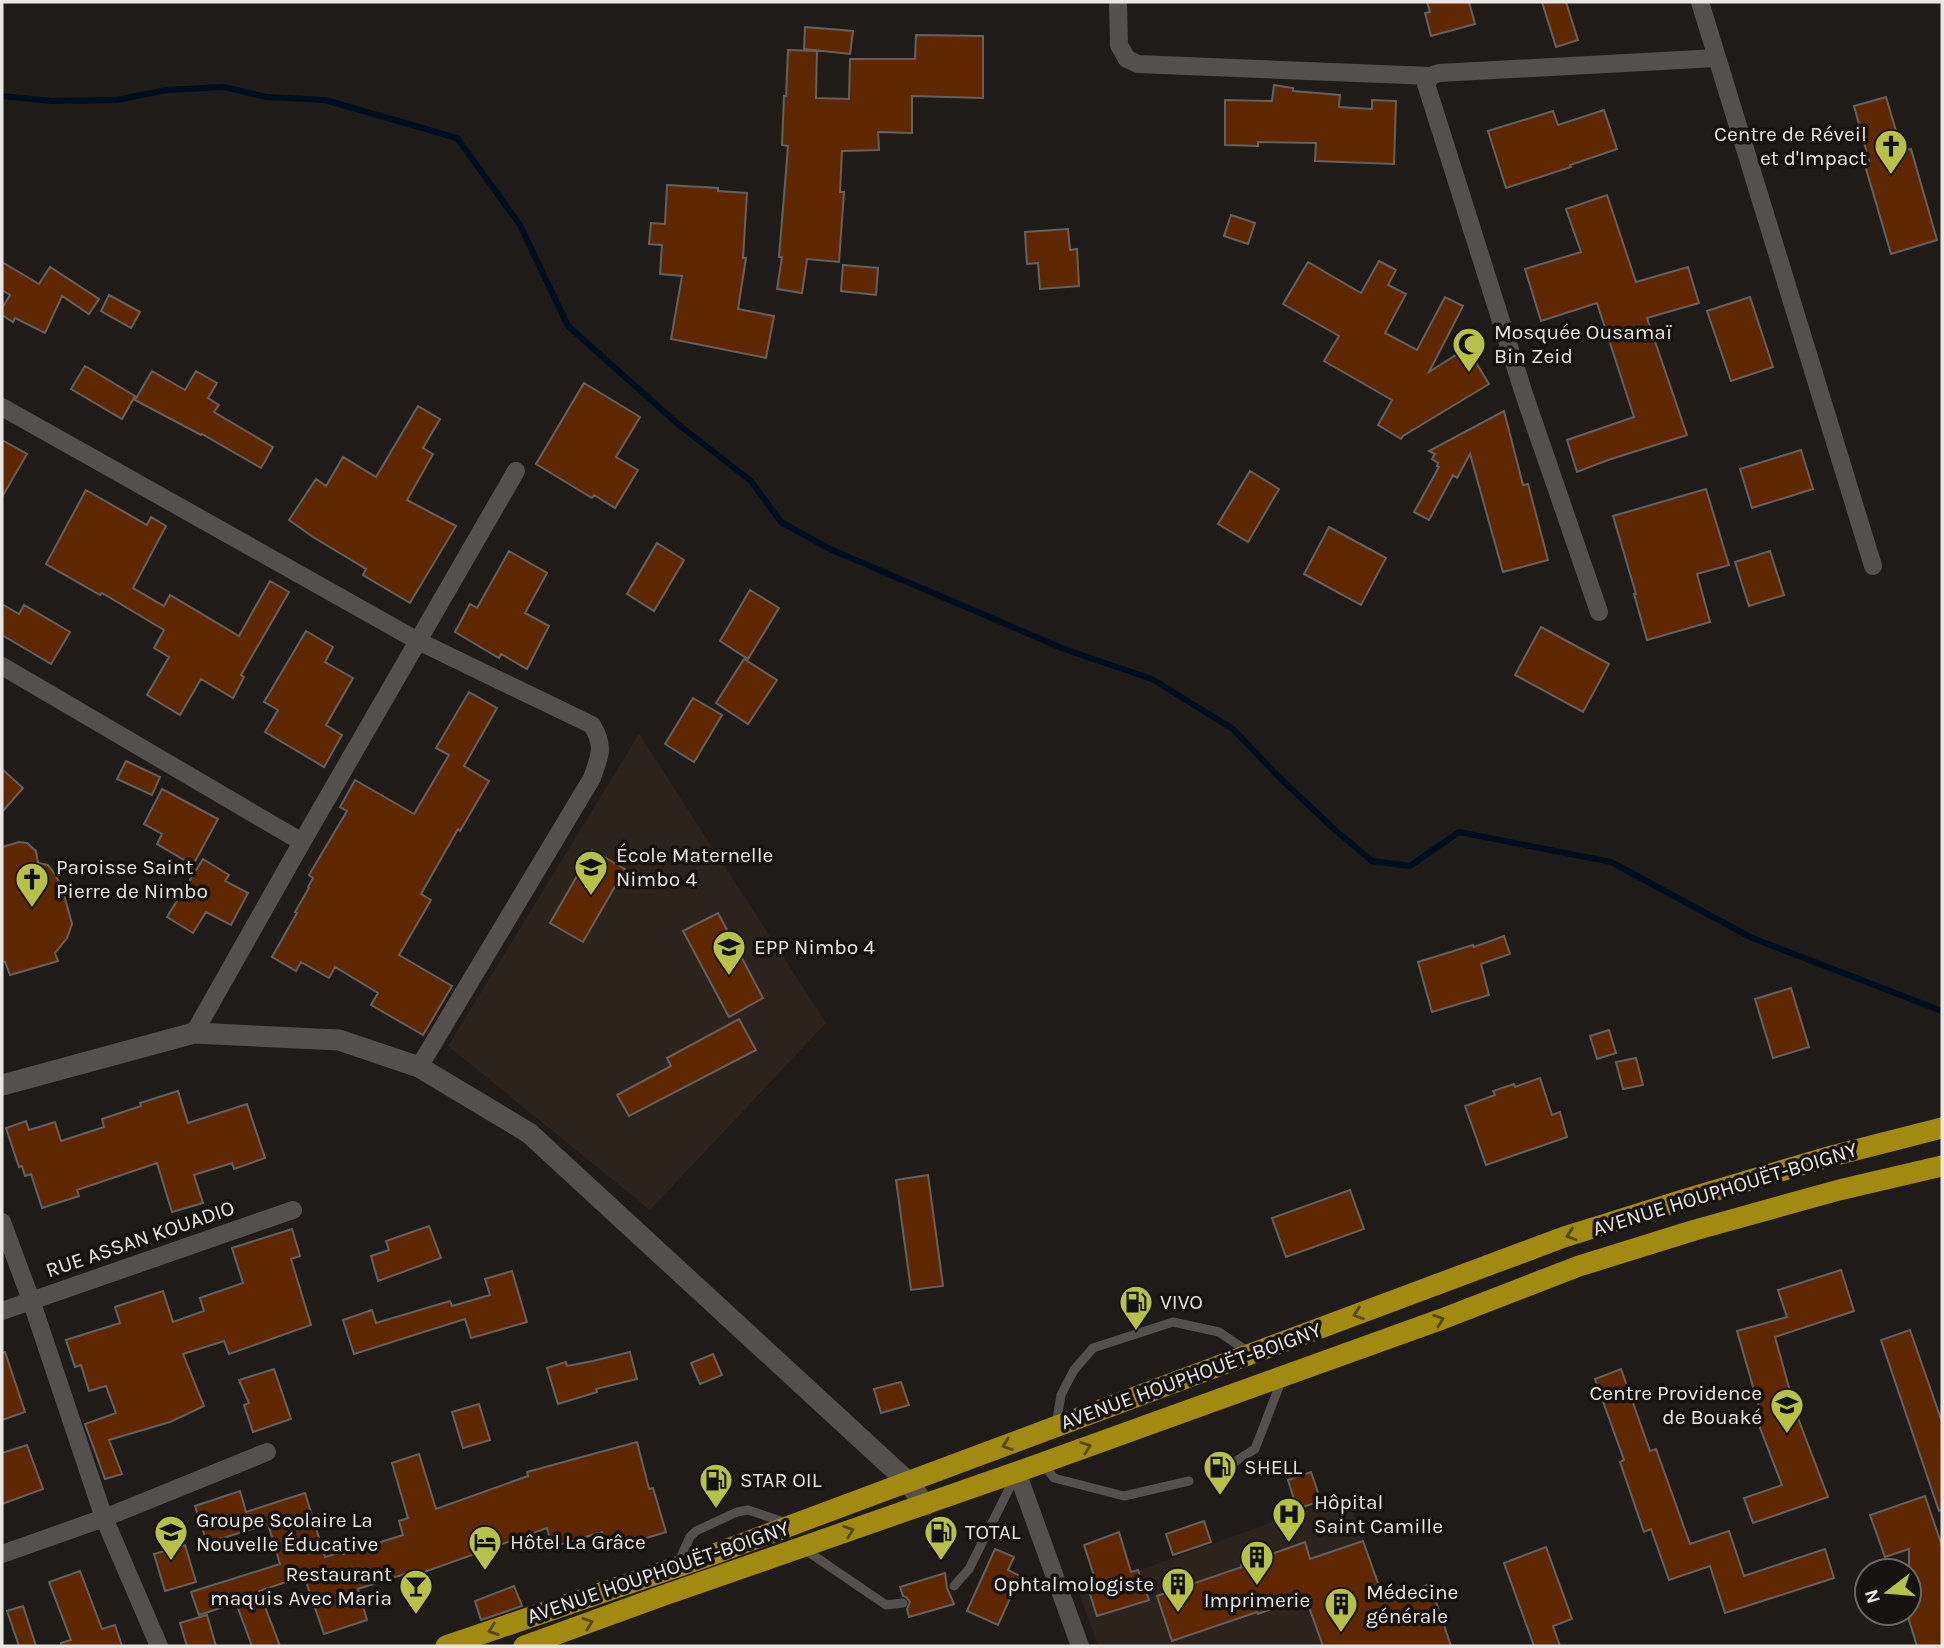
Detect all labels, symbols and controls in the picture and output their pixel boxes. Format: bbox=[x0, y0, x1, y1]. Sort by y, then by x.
place label: Centre de Réveil et d'Impact bbox=[1714, 122, 1867, 170]
church icon: Centre de Réveil et d'Impact bbox=[1872, 127, 1910, 176]
place label: Mosquée Ousamaï Bin Zeid bbox=[1494, 320, 1672, 368]
mosque icon: Mosquée Ousamaï Bin Zeid bbox=[1450, 325, 1488, 374]
place label: École Maternelle Nimbo 4 bbox=[616, 843, 773, 891]
school or university icon: École Maternelle Nimbo 4 bbox=[572, 848, 610, 897]
place label: Paroisse Saint Pierre de Nimbo bbox=[56, 855, 208, 903]
church icon: Paroisse Saint Pierre de Nimbo bbox=[13, 860, 51, 909]
school or university icon: EPP Nimbo 4 bbox=[710, 928, 748, 977]
place label: EPP Nimbo 4 bbox=[754, 935, 875, 959]
street label: AVENUE HOUPHOUËT-BOIGNY bbox=[1590, 1137, 1861, 1241]
street label: RUE ASSAN KOUADIO bbox=[43, 1195, 237, 1283]
one-way arrow bbox=[1565, 1227, 1577, 1241]
fuel station icon: VIVO bbox=[1117, 1283, 1155, 1332]
place label: VIVO bbox=[1160, 1290, 1203, 1314]
one-way arrow bbox=[1352, 1306, 1364, 1320]
one-way arrow bbox=[1432, 1314, 1444, 1328]
street label: AVENUE HOUPHOUËT-BOIGNY bbox=[1057, 1317, 1325, 1434]
place label: Centre Providence de Bouaké bbox=[1589, 1381, 1762, 1429]
school or university icon: Centre Providence de Bouaké bbox=[1768, 1386, 1806, 1435]
one-way arrow bbox=[1001, 1437, 1013, 1451]
one-way arrow bbox=[1080, 1441, 1092, 1455]
fuel station icon: SHELL bbox=[1201, 1448, 1239, 1497]
place label: SHELL bbox=[1244, 1455, 1302, 1479]
fuel station icon: STAR OIL bbox=[697, 1461, 735, 1510]
place label: STAR OIL bbox=[740, 1468, 822, 1492]
place label: Hôpital Saint Camille bbox=[1314, 1490, 1443, 1538]
hospital icon: Hôpital Saint Camille bbox=[1270, 1495, 1308, 1544]
place label: Groupe Scolaire La Nouvelle Éducative bbox=[196, 1508, 378, 1556]
school or university icon: Groupe Scolaire La Nouvelle Éducative bbox=[152, 1513, 190, 1562]
fuel station icon: TOTAL bbox=[922, 1513, 960, 1562]
street label: AVENUE HOUPHOUËT-BOIGNY bbox=[524, 1516, 793, 1628]
place label: TOTAL bbox=[965, 1520, 1021, 1544]
hotel icon: Hôtel La Grâce bbox=[466, 1523, 504, 1572]
one-way arrow bbox=[842, 1525, 854, 1539]
place label: Hôtel La Grâce bbox=[510, 1530, 646, 1554]
building icon: Imprimerie bbox=[1238, 1538, 1276, 1587]
north arrow bbox=[1853, 1557, 1923, 1627]
place label: Restaurant maquis Avec Maria bbox=[210, 1562, 392, 1610]
building icon: Ophtalmologiste bbox=[1159, 1565, 1197, 1614]
bar icon: Restaurant maquis Avec Maria bbox=[397, 1567, 435, 1616]
place label: Ophtalmologiste bbox=[994, 1572, 1154, 1596]
place label: Médecine générale bbox=[1366, 1580, 1458, 1628]
building icon: Médecine générale bbox=[1322, 1585, 1360, 1634]
text: N bbox=[1860, 1587, 1885, 1606]
place label: Imprimerie bbox=[1204, 1588, 1310, 1612]
one-way arrow bbox=[582, 1617, 594, 1631]
one-way arrow bbox=[487, 1622, 500, 1636]

